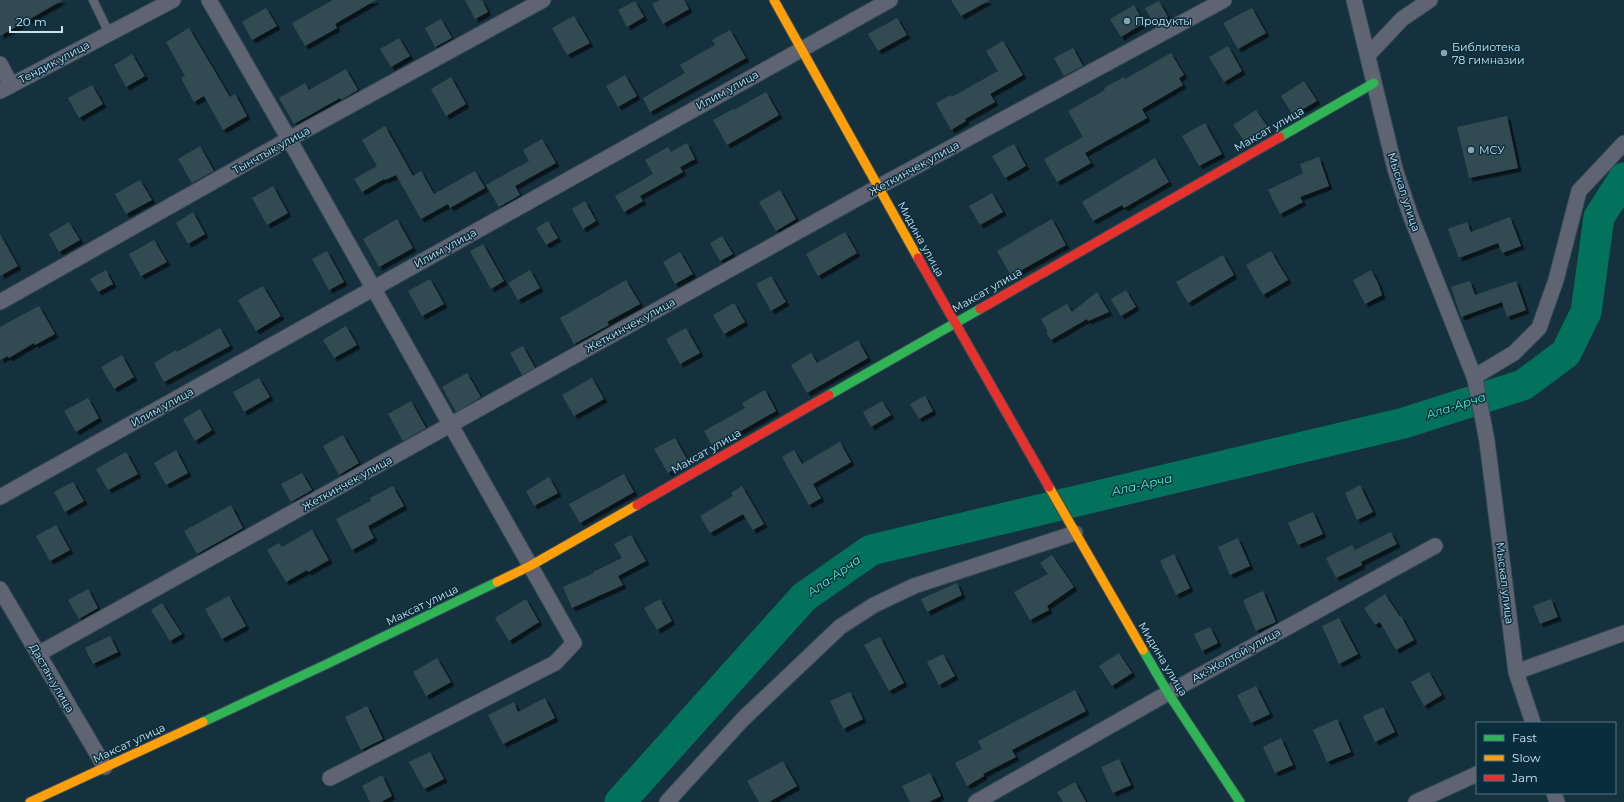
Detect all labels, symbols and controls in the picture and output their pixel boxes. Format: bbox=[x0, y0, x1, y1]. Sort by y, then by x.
scale bar bbox=[10, 8, 62, 34]
text: 20 m bbox=[16, 14, 47, 29]
place label: Продукты bbox=[1135, 14, 1192, 28]
marker: Продукты bbox=[1122, 16, 1132, 26]
street label: Тендик улица bbox=[16, 37, 92, 87]
place label: Библиотека 78 гимназии bbox=[1452, 40, 1525, 67]
marker: Библиотека 78 гимназии bbox=[1439, 48, 1449, 58]
street label: Илим улица bbox=[693, 67, 761, 113]
street label: Максат улица bbox=[1232, 103, 1306, 155]
street label: Тынчтык улица bbox=[230, 123, 312, 177]
street label: Жеткинчек улица bbox=[866, 137, 962, 199]
place label: МСУ bbox=[1479, 143, 1505, 157]
marker: МСУ bbox=[1466, 145, 1476, 155]
street label: Мыскал улица bbox=[1385, 151, 1423, 233]
street label: Мидина улица bbox=[895, 199, 947, 279]
street label: Илим улица bbox=[411, 225, 479, 271]
street label: Максат улица bbox=[950, 264, 1024, 316]
street label: Жеткинчек улица bbox=[582, 294, 678, 356]
street label: Илим улица bbox=[128, 384, 196, 430]
water label: Ала-Арча bbox=[1423, 389, 1488, 423]
street label: Максат улица bbox=[669, 425, 743, 477]
street label: Жеткинчек улица bbox=[299, 452, 395, 514]
water label: Ала-Арча bbox=[1109, 470, 1174, 499]
street label: Мыскал улица bbox=[1493, 541, 1517, 625]
water label: Ала-Арча bbox=[803, 552, 863, 600]
street label: Максат улица bbox=[384, 582, 460, 628]
street label: Мидина улица bbox=[1135, 619, 1191, 699]
street label: Ак-Жолтой улица bbox=[1189, 625, 1283, 685]
street label: Дастан улица bbox=[27, 641, 77, 715]
street label: Максат улица bbox=[91, 720, 167, 766]
legend bbox=[1476, 722, 1616, 794]
text: Fast bbox=[1512, 730, 1537, 745]
text: Slow bbox=[1512, 750, 1541, 765]
text: Jam bbox=[1511, 770, 1538, 785]

